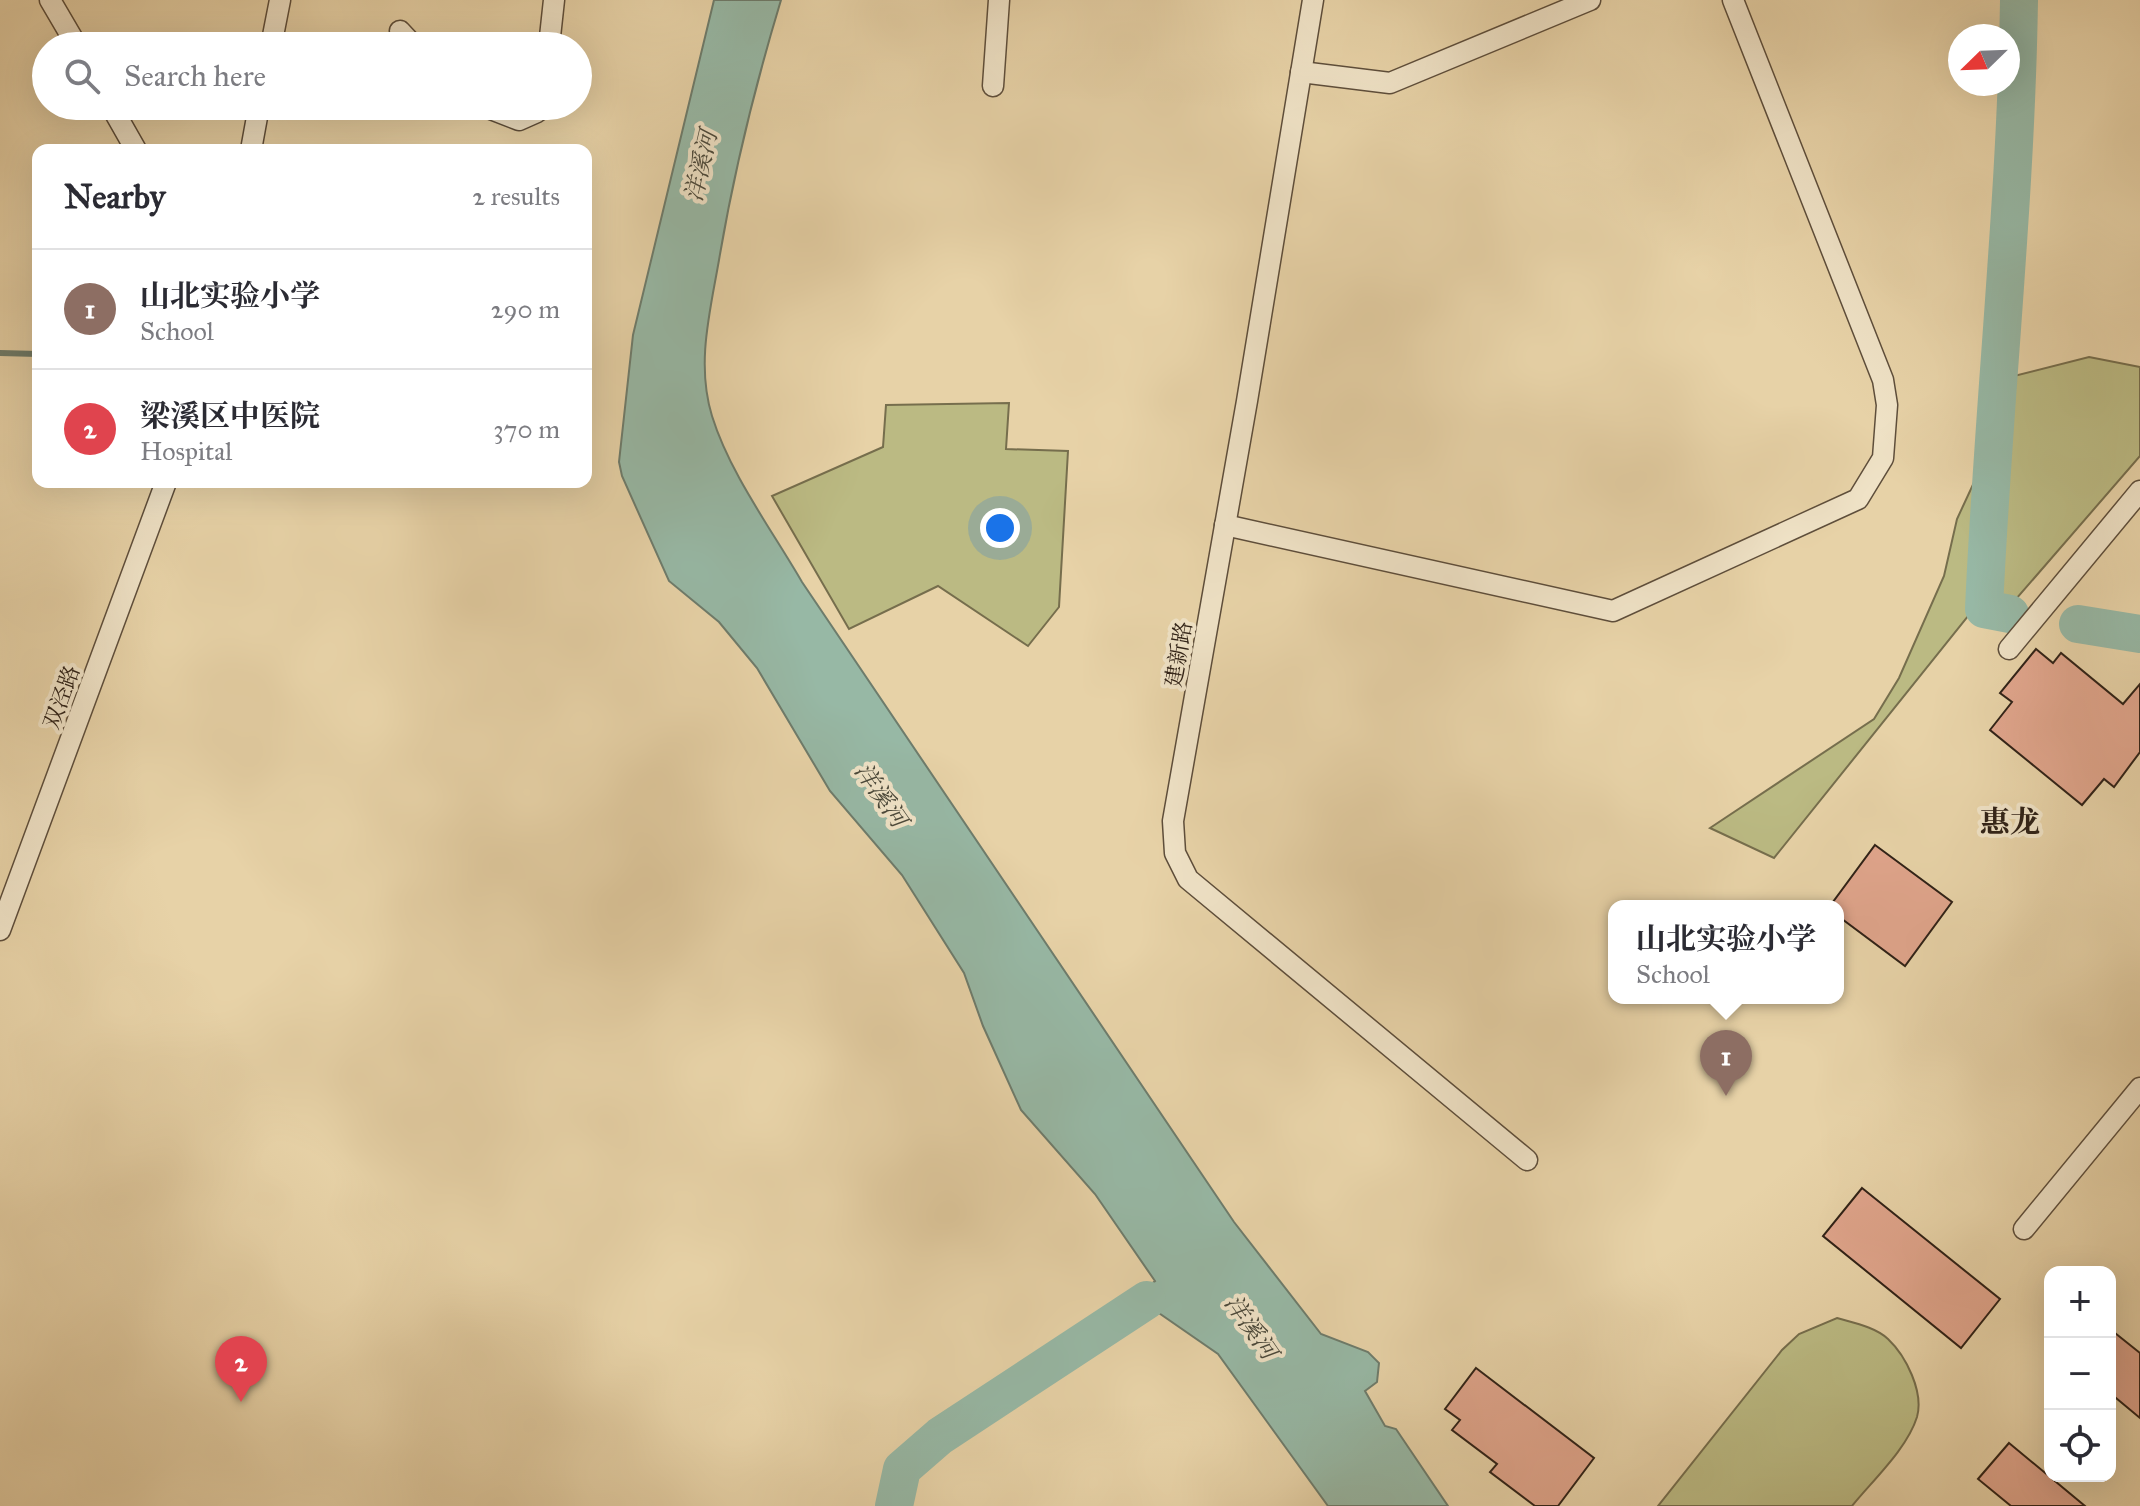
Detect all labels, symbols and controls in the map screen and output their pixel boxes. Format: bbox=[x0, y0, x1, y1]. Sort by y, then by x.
north arrow bbox=[1948, 24, 2020, 96]
search box bbox=[32, 32, 592, 120]
icon: search bbox=[60, 54, 104, 98]
text: Search here bbox=[124, 58, 266, 94]
water label: 洋溪河 bbox=[678, 124, 725, 204]
text: Nearby bbox=[64, 176, 166, 217]
text: 2 results bbox=[472, 180, 560, 212]
text: 山北实验小学 bbox=[140, 278, 320, 314]
text: 1 bbox=[85, 293, 95, 325]
text: 290 m bbox=[491, 293, 560, 325]
text: School bbox=[140, 315, 214, 347]
text: 梁溪区中医院 bbox=[140, 398, 320, 434]
text: 2 bbox=[84, 413, 96, 445]
text: 370 m bbox=[493, 413, 560, 445]
text: Hospital bbox=[140, 435, 232, 467]
your location bbox=[980, 508, 1020, 548]
street label: 建新路 bbox=[1159, 619, 1198, 689]
street label: 双泾路 bbox=[37, 662, 85, 733]
water label: 洋溪河 bbox=[848, 757, 916, 836]
district label: 惠龙 bbox=[1980, 804, 2040, 840]
popup bbox=[1608, 900, 1844, 1004]
text: 山北实验小学 bbox=[1636, 921, 1816, 957]
text: School bbox=[1636, 958, 1710, 990]
pin: 1 bbox=[1700, 1030, 1752, 1096]
map controls bbox=[2044, 1266, 2116, 1482]
button: + bbox=[2044, 1266, 2116, 1338]
water label: 洋溪河 bbox=[1218, 1289, 1286, 1368]
pin: 2 bbox=[215, 1336, 267, 1402]
button: − bbox=[2044, 1338, 2116, 1410]
button: locate bbox=[2044, 1410, 2116, 1482]

